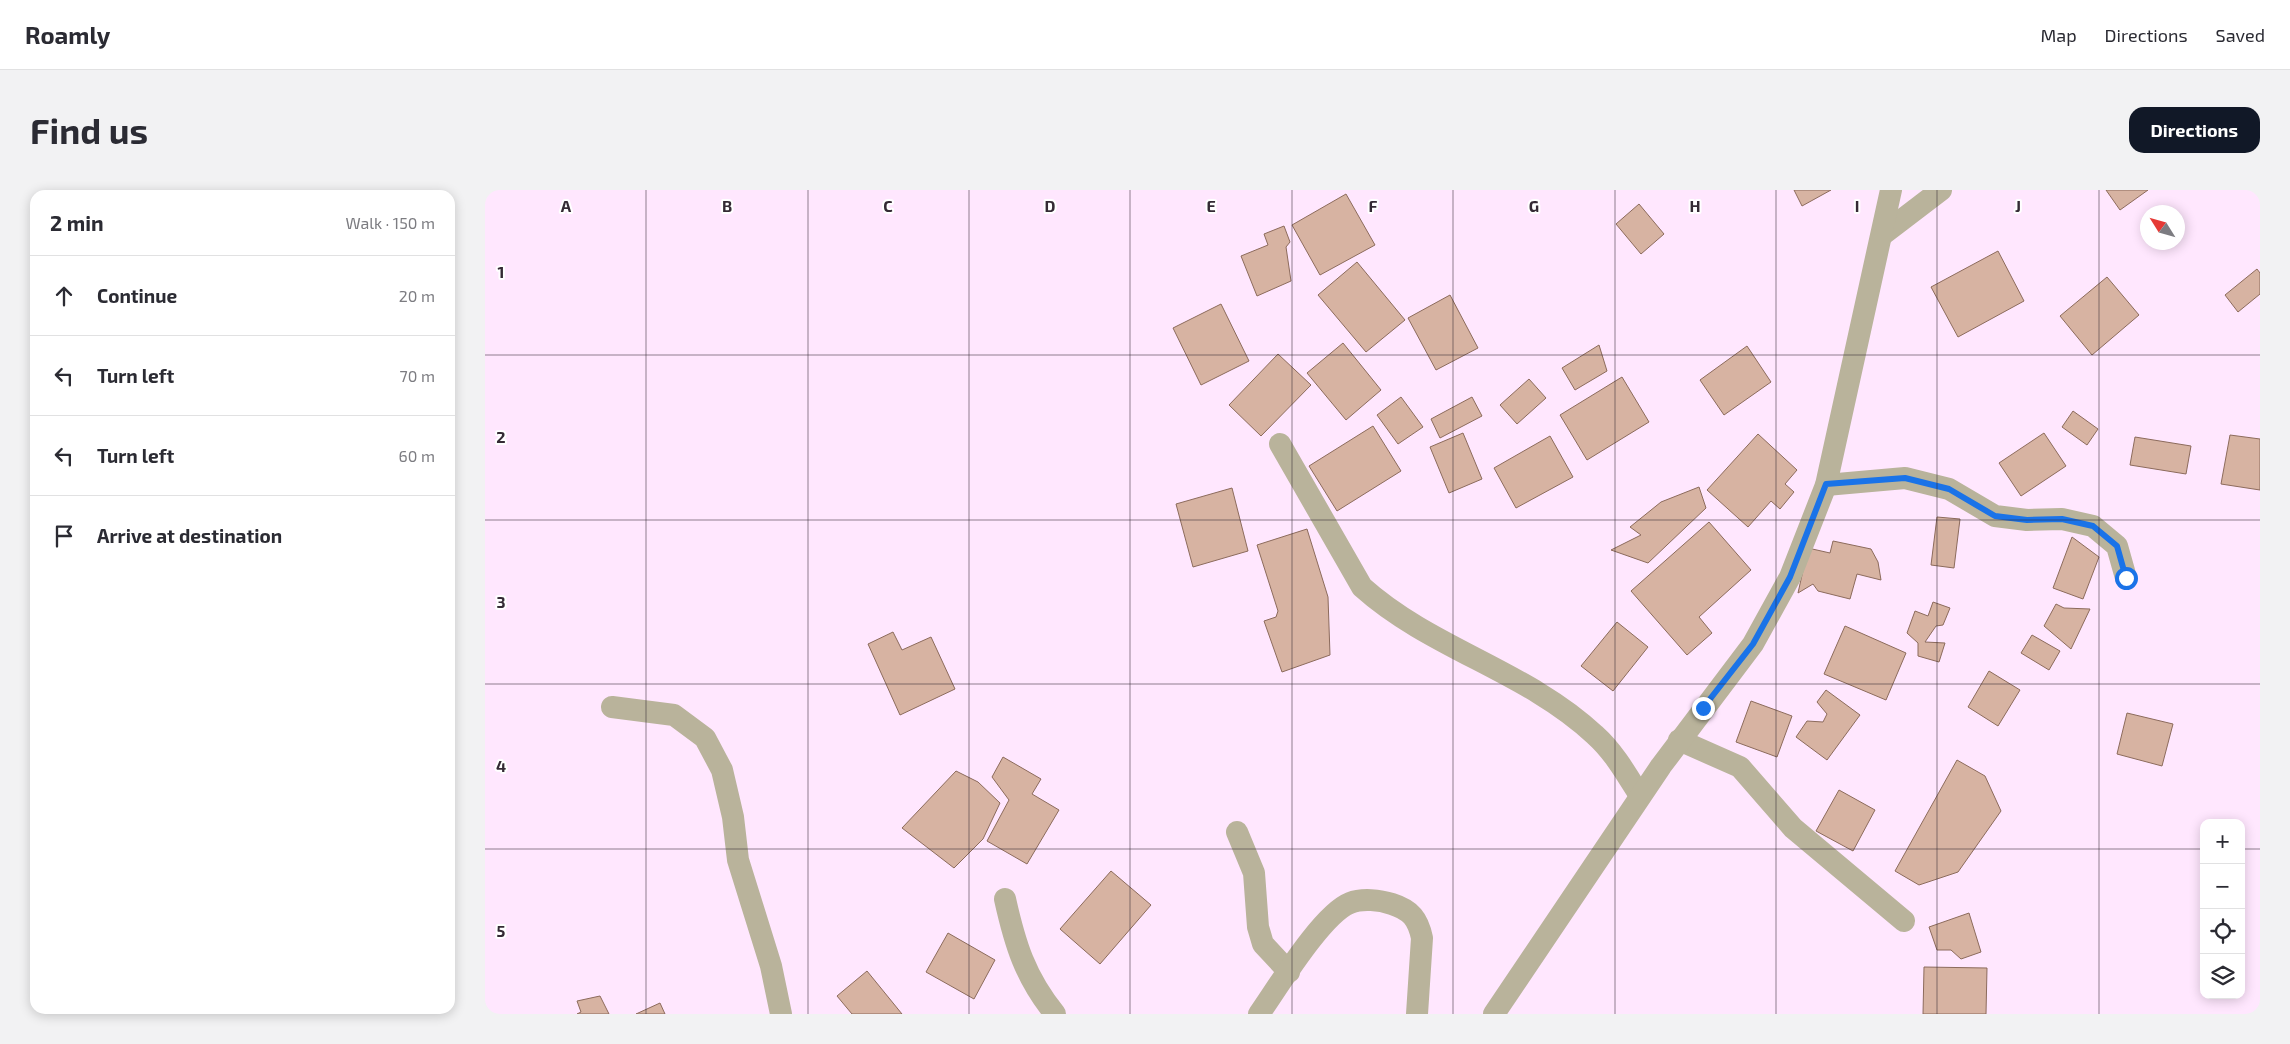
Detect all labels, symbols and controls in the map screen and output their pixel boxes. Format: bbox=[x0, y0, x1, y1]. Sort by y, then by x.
text: Roamly bbox=[25, 20, 110, 49]
text: Map bbox=[2040, 24, 2077, 46]
text: Directions bbox=[2105, 24, 2188, 46]
text: Saved bbox=[2216, 24, 2265, 46]
button: Directions bbox=[2129, 107, 2260, 153]
text: Find us bbox=[30, 109, 148, 151]
text: A bbox=[561, 196, 572, 215]
text: B bbox=[722, 196, 732, 215]
text: C bbox=[883, 196, 893, 215]
text: D bbox=[1045, 196, 1056, 215]
text: E bbox=[1206, 196, 1216, 215]
text: F bbox=[1369, 196, 1378, 215]
text: G bbox=[1529, 196, 1539, 215]
text: H bbox=[1689, 196, 1701, 215]
text: I bbox=[1855, 196, 1859, 215]
text: J bbox=[2015, 196, 2021, 215]
north arrow bbox=[2140, 205, 2185, 250]
text: 2 min bbox=[50, 210, 104, 235]
text: Walk · 150 m bbox=[345, 213, 435, 232]
text: 1 bbox=[498, 262, 504, 281]
icon: ahead bbox=[50, 282, 78, 310]
text: Continue bbox=[97, 284, 177, 307]
text: 20 m bbox=[399, 286, 435, 305]
icon: left bbox=[50, 362, 78, 390]
text: Turn left bbox=[97, 364, 174, 387]
text: 70 m bbox=[400, 366, 435, 385]
text: 2 bbox=[496, 427, 506, 446]
icon: left bbox=[50, 442, 78, 470]
text: Turn left bbox=[97, 444, 174, 467]
text: 60 m bbox=[399, 446, 435, 465]
icon: arrive bbox=[50, 522, 78, 550]
text: Arrive at destination bbox=[97, 524, 282, 547]
route start bbox=[2115, 567, 2138, 590]
text: 3 bbox=[496, 592, 506, 611]
route end bbox=[1692, 697, 1715, 720]
text: 4 bbox=[496, 756, 506, 775]
map controls bbox=[2200, 819, 2245, 999]
button: + bbox=[2200, 819, 2245, 864]
button: − bbox=[2200, 864, 2245, 909]
button: locate bbox=[2200, 909, 2245, 954]
text: 5 bbox=[497, 921, 506, 940]
button: layers bbox=[2200, 954, 2245, 999]

